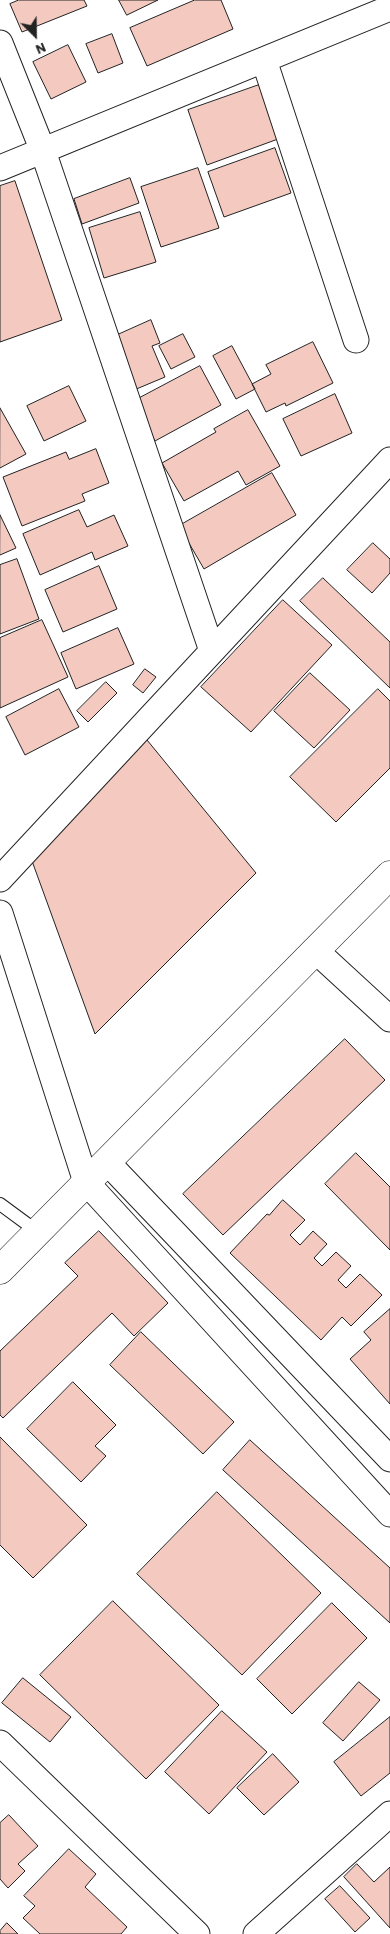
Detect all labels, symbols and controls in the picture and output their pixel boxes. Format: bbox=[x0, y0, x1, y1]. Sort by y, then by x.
north arrow bbox=[10, 10, 60, 60]
text: N bbox=[33, 40, 49, 59]

